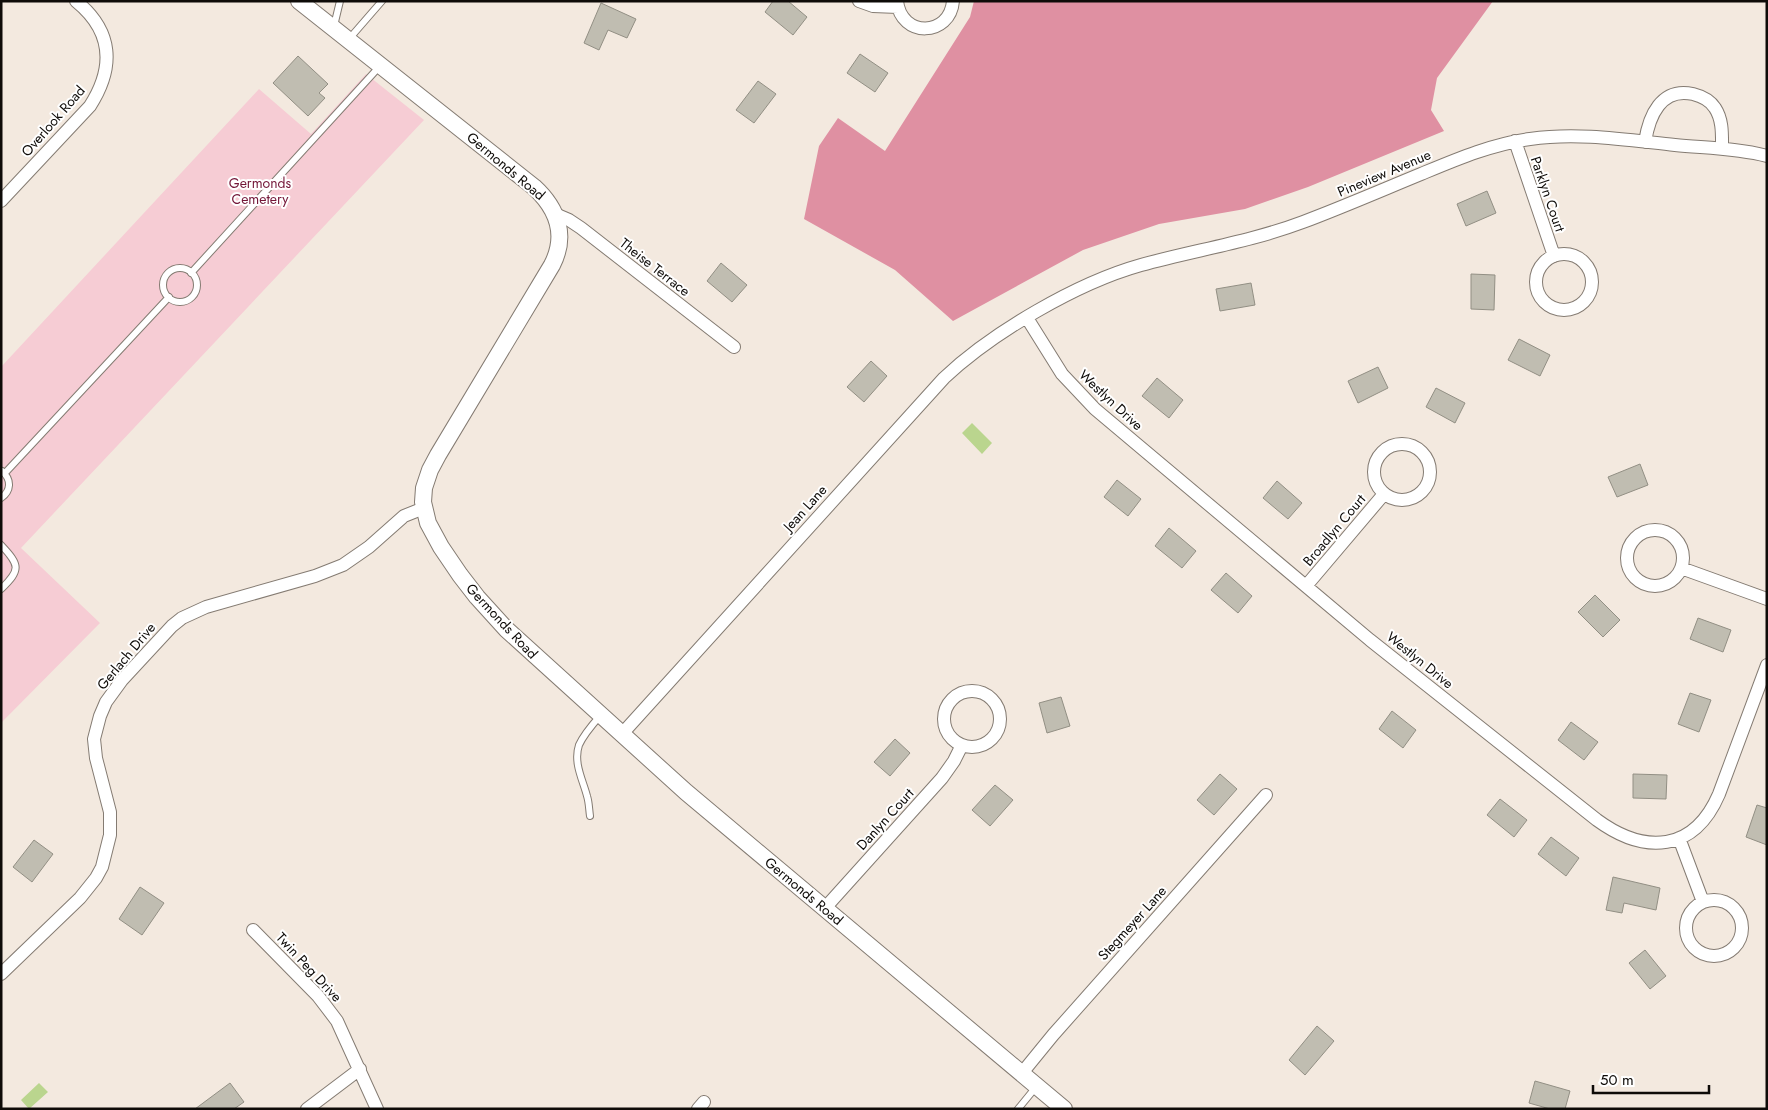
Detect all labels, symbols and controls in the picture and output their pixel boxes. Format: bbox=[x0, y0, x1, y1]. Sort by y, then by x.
street label: Overlook Road bbox=[16, 81, 90, 161]
street label: Germonds Road bbox=[462, 127, 550, 205]
street label: Pineview Avenue bbox=[1334, 144, 1434, 202]
street label: Parklyn Court bbox=[1526, 154, 1570, 235]
park label: Germonds Cemetery bbox=[229, 173, 292, 209]
street label: Theise Terrace bbox=[616, 233, 694, 301]
street label: Westlyn Drive bbox=[1075, 365, 1147, 435]
street label: Jean Lane bbox=[777, 480, 831, 537]
street label: Broadlyn Court bbox=[1298, 489, 1370, 570]
street label: Germonds Road bbox=[462, 579, 542, 663]
street label: Gerlach Drive bbox=[92, 618, 160, 694]
street label: Westlyn Drive bbox=[1382, 627, 1458, 693]
street label: Danlyn Court bbox=[852, 783, 919, 854]
street label: Germonds Road bbox=[760, 852, 848, 930]
street label: Stegmeyer Lane bbox=[1093, 881, 1171, 965]
street label: Twin Peg Drive bbox=[271, 928, 347, 1006]
scale bar bbox=[1593, 1062, 1709, 1094]
text: 50 m bbox=[1600, 1069, 1634, 1091]

